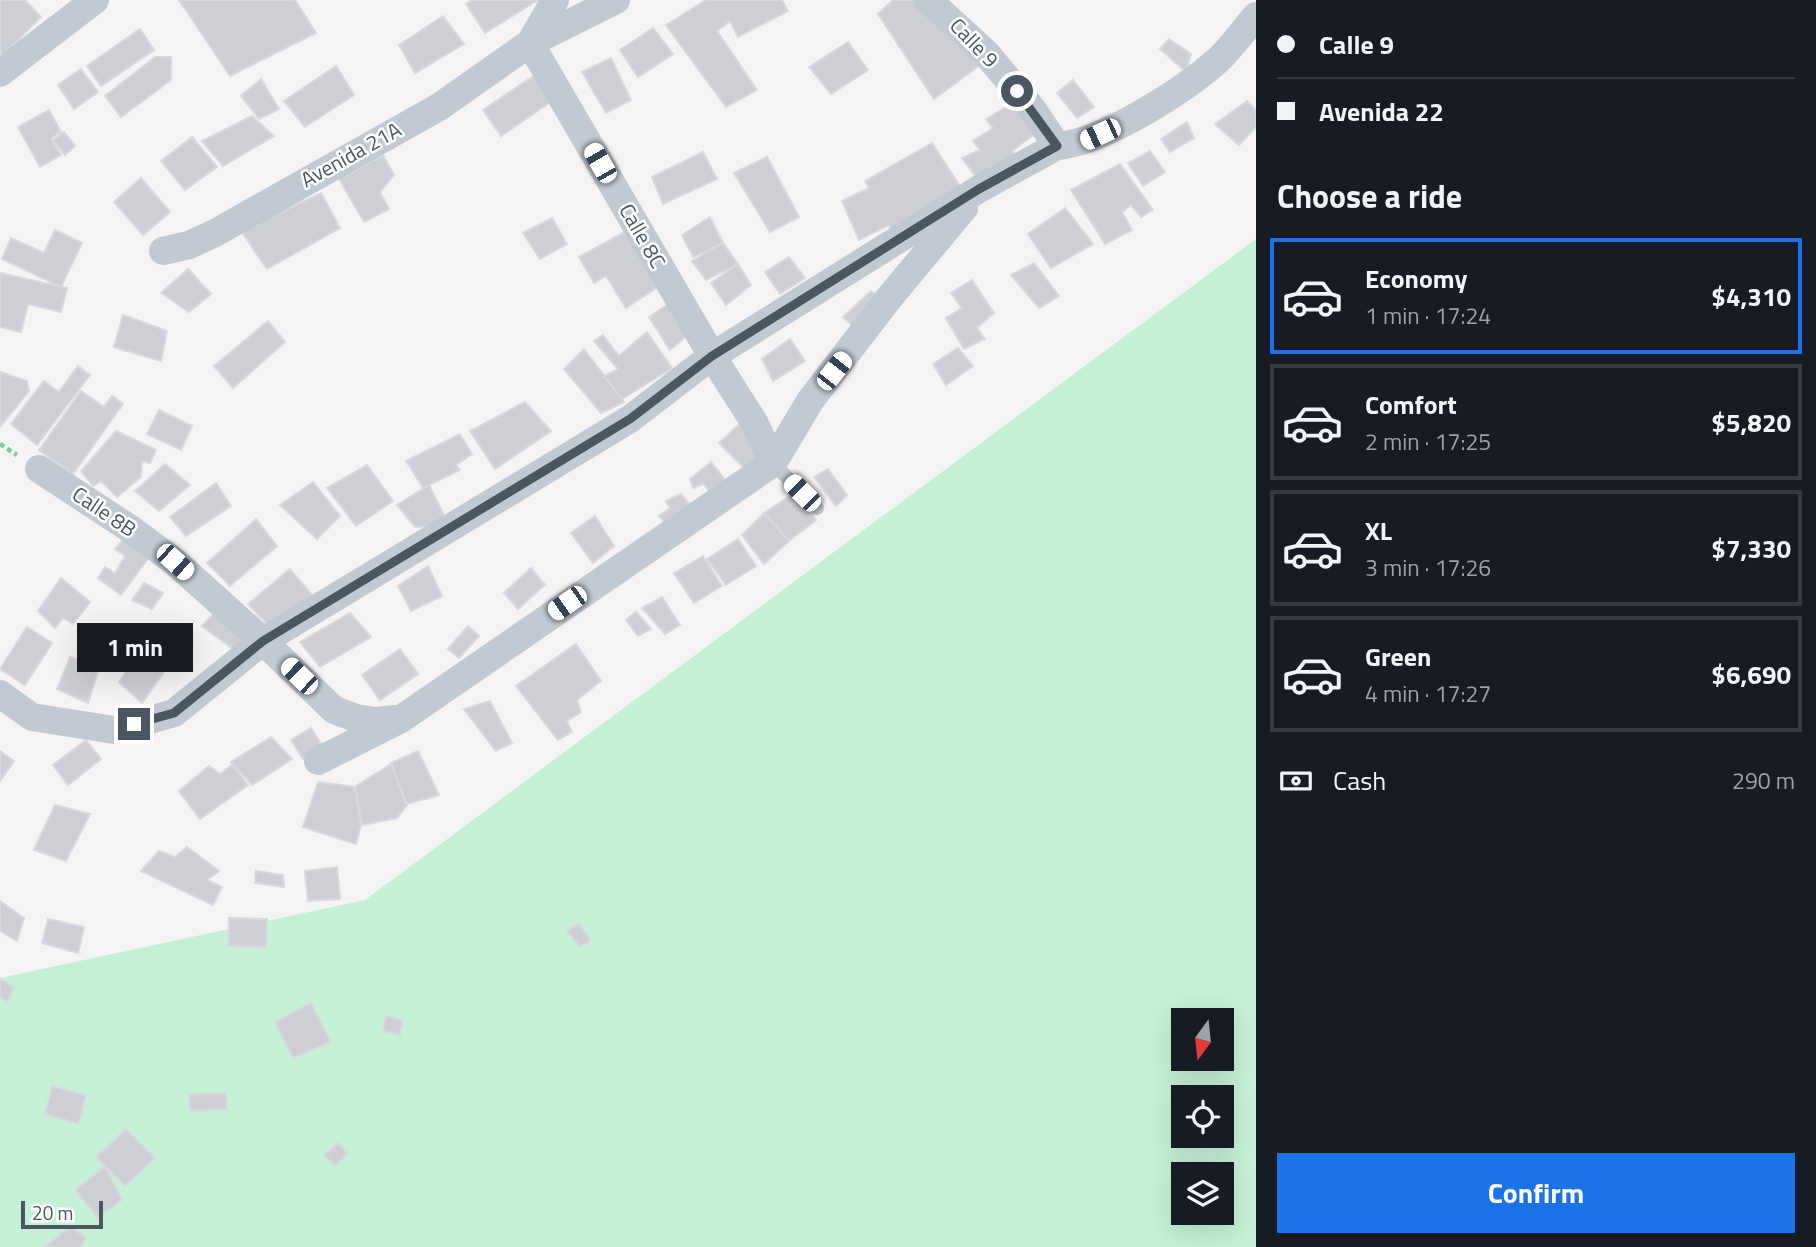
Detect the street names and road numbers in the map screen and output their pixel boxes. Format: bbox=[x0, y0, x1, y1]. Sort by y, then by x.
street label: Calle 9 bbox=[943, 10, 1007, 75]
street label: Avenida 21A bbox=[294, 113, 407, 195]
street label: Calle 8C bbox=[611, 197, 674, 274]
street label: Calle 8B bbox=[66, 478, 143, 544]

